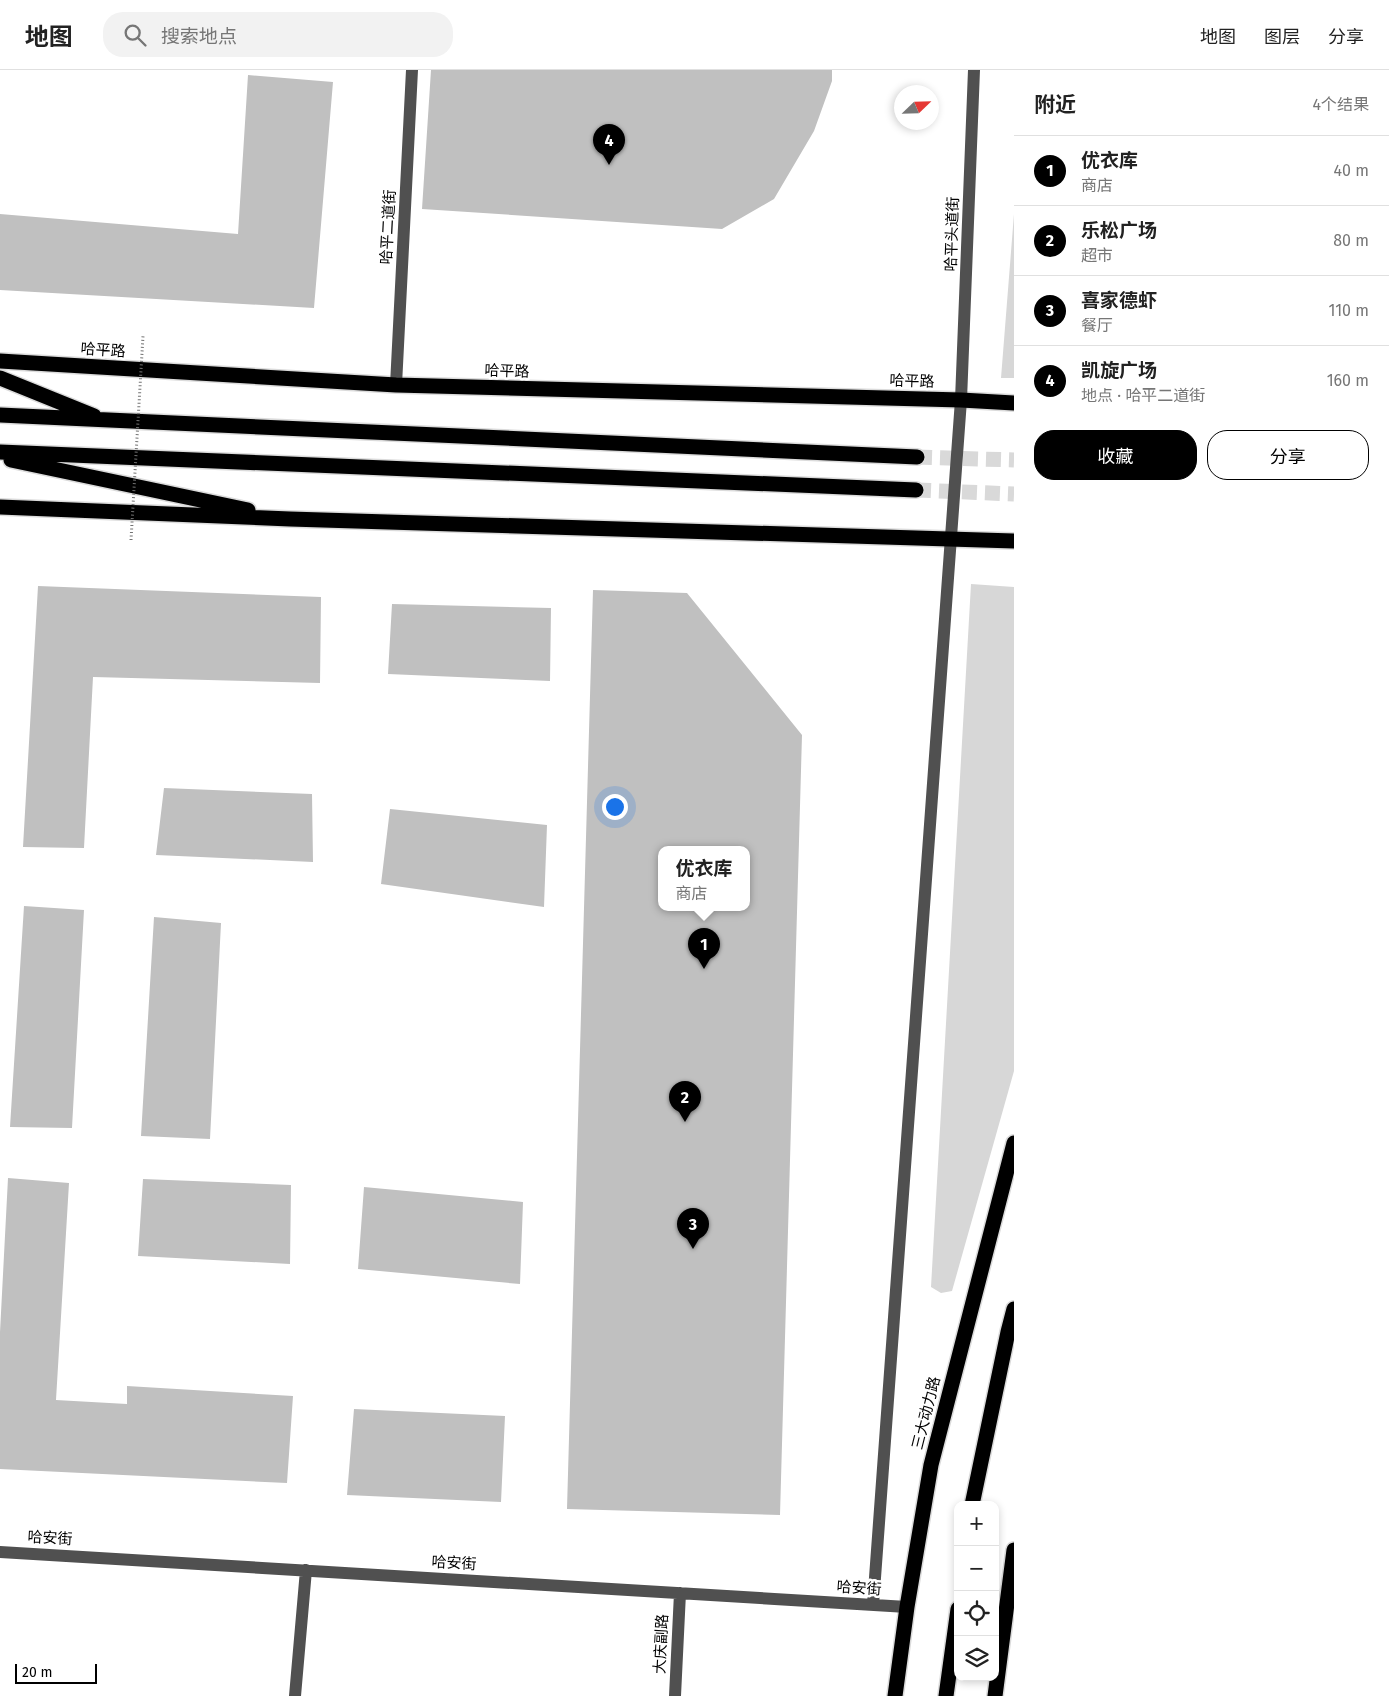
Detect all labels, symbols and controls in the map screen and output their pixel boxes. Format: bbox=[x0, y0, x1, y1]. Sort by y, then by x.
search box bbox=[103, 12, 453, 57]
icon: search bbox=[121, 21, 149, 49]
text: 地图 bbox=[25, 23, 73, 51]
text: 搜索地点 bbox=[161, 25, 237, 48]
text: 地图 bbox=[1200, 26, 1236, 48]
text: 图层 bbox=[1264, 26, 1300, 48]
text: 分享 bbox=[1328, 26, 1364, 48]
north arrow bbox=[894, 85, 939, 130]
text: 附近 bbox=[1034, 92, 1076, 118]
text: 4个结果 bbox=[1312, 95, 1369, 114]
pin: 4 bbox=[593, 124, 625, 165]
text: 优衣库 bbox=[1081, 149, 1138, 172]
text: 1 bbox=[1046, 161, 1054, 180]
text: 40 m bbox=[1334, 161, 1369, 180]
text: 商店 bbox=[1081, 176, 1113, 195]
street label: 哈平二道街 bbox=[377, 189, 399, 265]
street label: 哈平头道街 bbox=[942, 196, 962, 272]
text: 乐松广场 bbox=[1081, 219, 1157, 242]
text: 2 bbox=[1046, 231, 1054, 250]
text: 80 m bbox=[1333, 231, 1369, 250]
text: 超市 bbox=[1081, 246, 1113, 265]
text: 喜家德虾 bbox=[1081, 289, 1157, 312]
text: 3 bbox=[1046, 301, 1054, 320]
text: 110 m bbox=[1328, 301, 1369, 320]
text: 餐厅 bbox=[1081, 316, 1113, 335]
street label: 哈平路 bbox=[80, 339, 126, 361]
text: 凯旋广场 bbox=[1081, 359, 1157, 382]
street label: 哈平路 bbox=[484, 361, 530, 381]
street label: 哈平路 bbox=[889, 371, 935, 391]
text: 4 bbox=[1045, 371, 1055, 390]
text: 160 m bbox=[1327, 371, 1369, 390]
text: 地点 · 哈平二道街 bbox=[1081, 386, 1205, 405]
button: 收藏 bbox=[1034, 430, 1197, 480]
button: 分享 bbox=[1207, 430, 1369, 480]
your location bbox=[602, 794, 628, 820]
popup bbox=[658, 846, 750, 911]
text: 优衣库 bbox=[675, 857, 733, 880]
text: 商店 bbox=[675, 884, 708, 903]
pin: 1 bbox=[688, 928, 720, 969]
pin: 2 bbox=[669, 1081, 701, 1122]
pin: 3 bbox=[677, 1208, 709, 1249]
street label: 三大动力路 bbox=[908, 1374, 944, 1452]
map controls bbox=[954, 1501, 999, 1681]
button: + bbox=[954, 1501, 999, 1546]
street label: 哈安街 bbox=[27, 1528, 73, 1548]
button: − bbox=[954, 1546, 999, 1591]
street label: 哈安街 bbox=[431, 1553, 477, 1573]
street label: 哈安街 bbox=[836, 1577, 882, 1599]
button: locate bbox=[954, 1591, 999, 1636]
street label: 大庆副路 bbox=[650, 1614, 672, 1674]
button: layers bbox=[954, 1636, 999, 1681]
scale bar bbox=[15, 1661, 98, 1684]
text: 20 m bbox=[22, 1664, 52, 1681]

